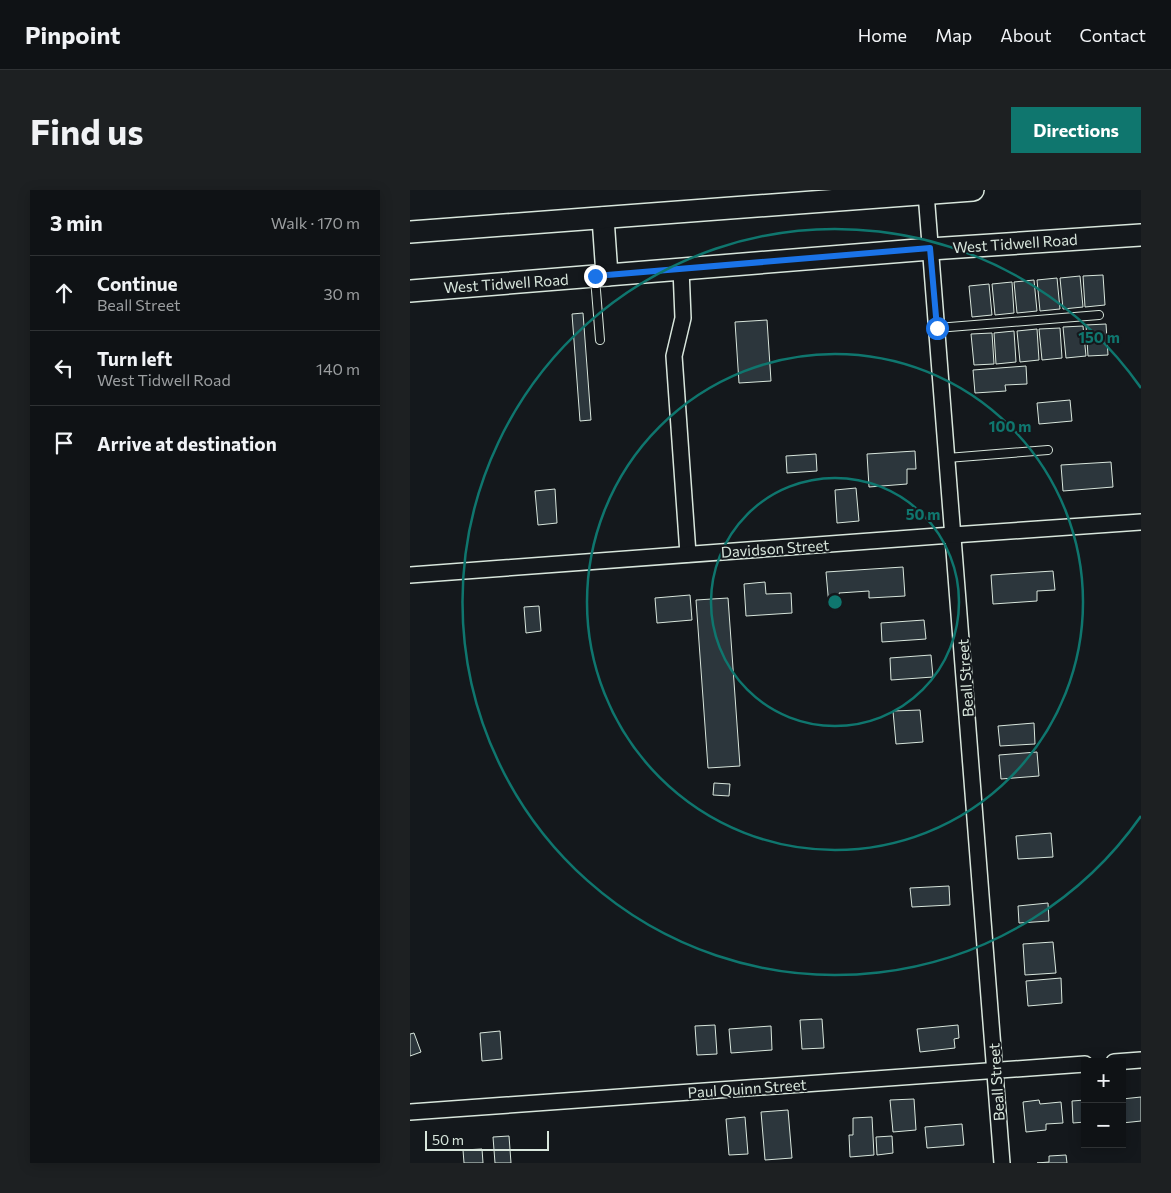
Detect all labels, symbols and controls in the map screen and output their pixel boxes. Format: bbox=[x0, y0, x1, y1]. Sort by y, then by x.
text: Pinpoint bbox=[25, 20, 120, 49]
text: Home bbox=[858, 24, 907, 46]
text: Map bbox=[935, 24, 972, 46]
text: About bbox=[1000, 24, 1052, 46]
text: Contact bbox=[1080, 24, 1146, 46]
button: Directions bbox=[1011, 107, 1141, 153]
text: Find us bbox=[30, 109, 144, 152]
text: 3 min bbox=[50, 210, 103, 235]
text: Walk · 170 m bbox=[271, 213, 360, 232]
street label: West Tidwell Road bbox=[952, 230, 1078, 256]
route end bbox=[584, 265, 607, 288]
street label: West Tidwell Road bbox=[443, 270, 569, 296]
text: Continue bbox=[97, 272, 177, 295]
icon: ahead bbox=[50, 279, 78, 307]
text: 30 m bbox=[323, 284, 360, 303]
text: Beall Street bbox=[97, 295, 181, 314]
route start bbox=[926, 317, 949, 340]
text: 150 m bbox=[1078, 328, 1120, 346]
text: Turn left bbox=[97, 347, 172, 370]
icon: left bbox=[50, 354, 78, 382]
text: 140 m bbox=[316, 359, 360, 378]
text: West Tidwell Road bbox=[97, 370, 231, 389]
text: 100 m bbox=[989, 417, 1031, 435]
icon: arrive bbox=[50, 429, 78, 457]
text: Arrive at destination bbox=[97, 432, 277, 455]
text: 50 m bbox=[906, 505, 940, 523]
street label: Davidson Street bbox=[720, 535, 830, 561]
centre of rings bbox=[826, 593, 844, 611]
street label: Beall Street bbox=[953, 638, 977, 718]
street label: Beall Street bbox=[984, 1042, 1008, 1122]
map controls bbox=[1081, 1058, 1126, 1148]
button: + bbox=[1081, 1058, 1126, 1103]
street label: Paul Quinn Street bbox=[687, 1075, 807, 1101]
button: − bbox=[1081, 1103, 1126, 1148]
scale bar bbox=[425, 1128, 549, 1151]
text: 50 m bbox=[432, 1131, 464, 1148]

